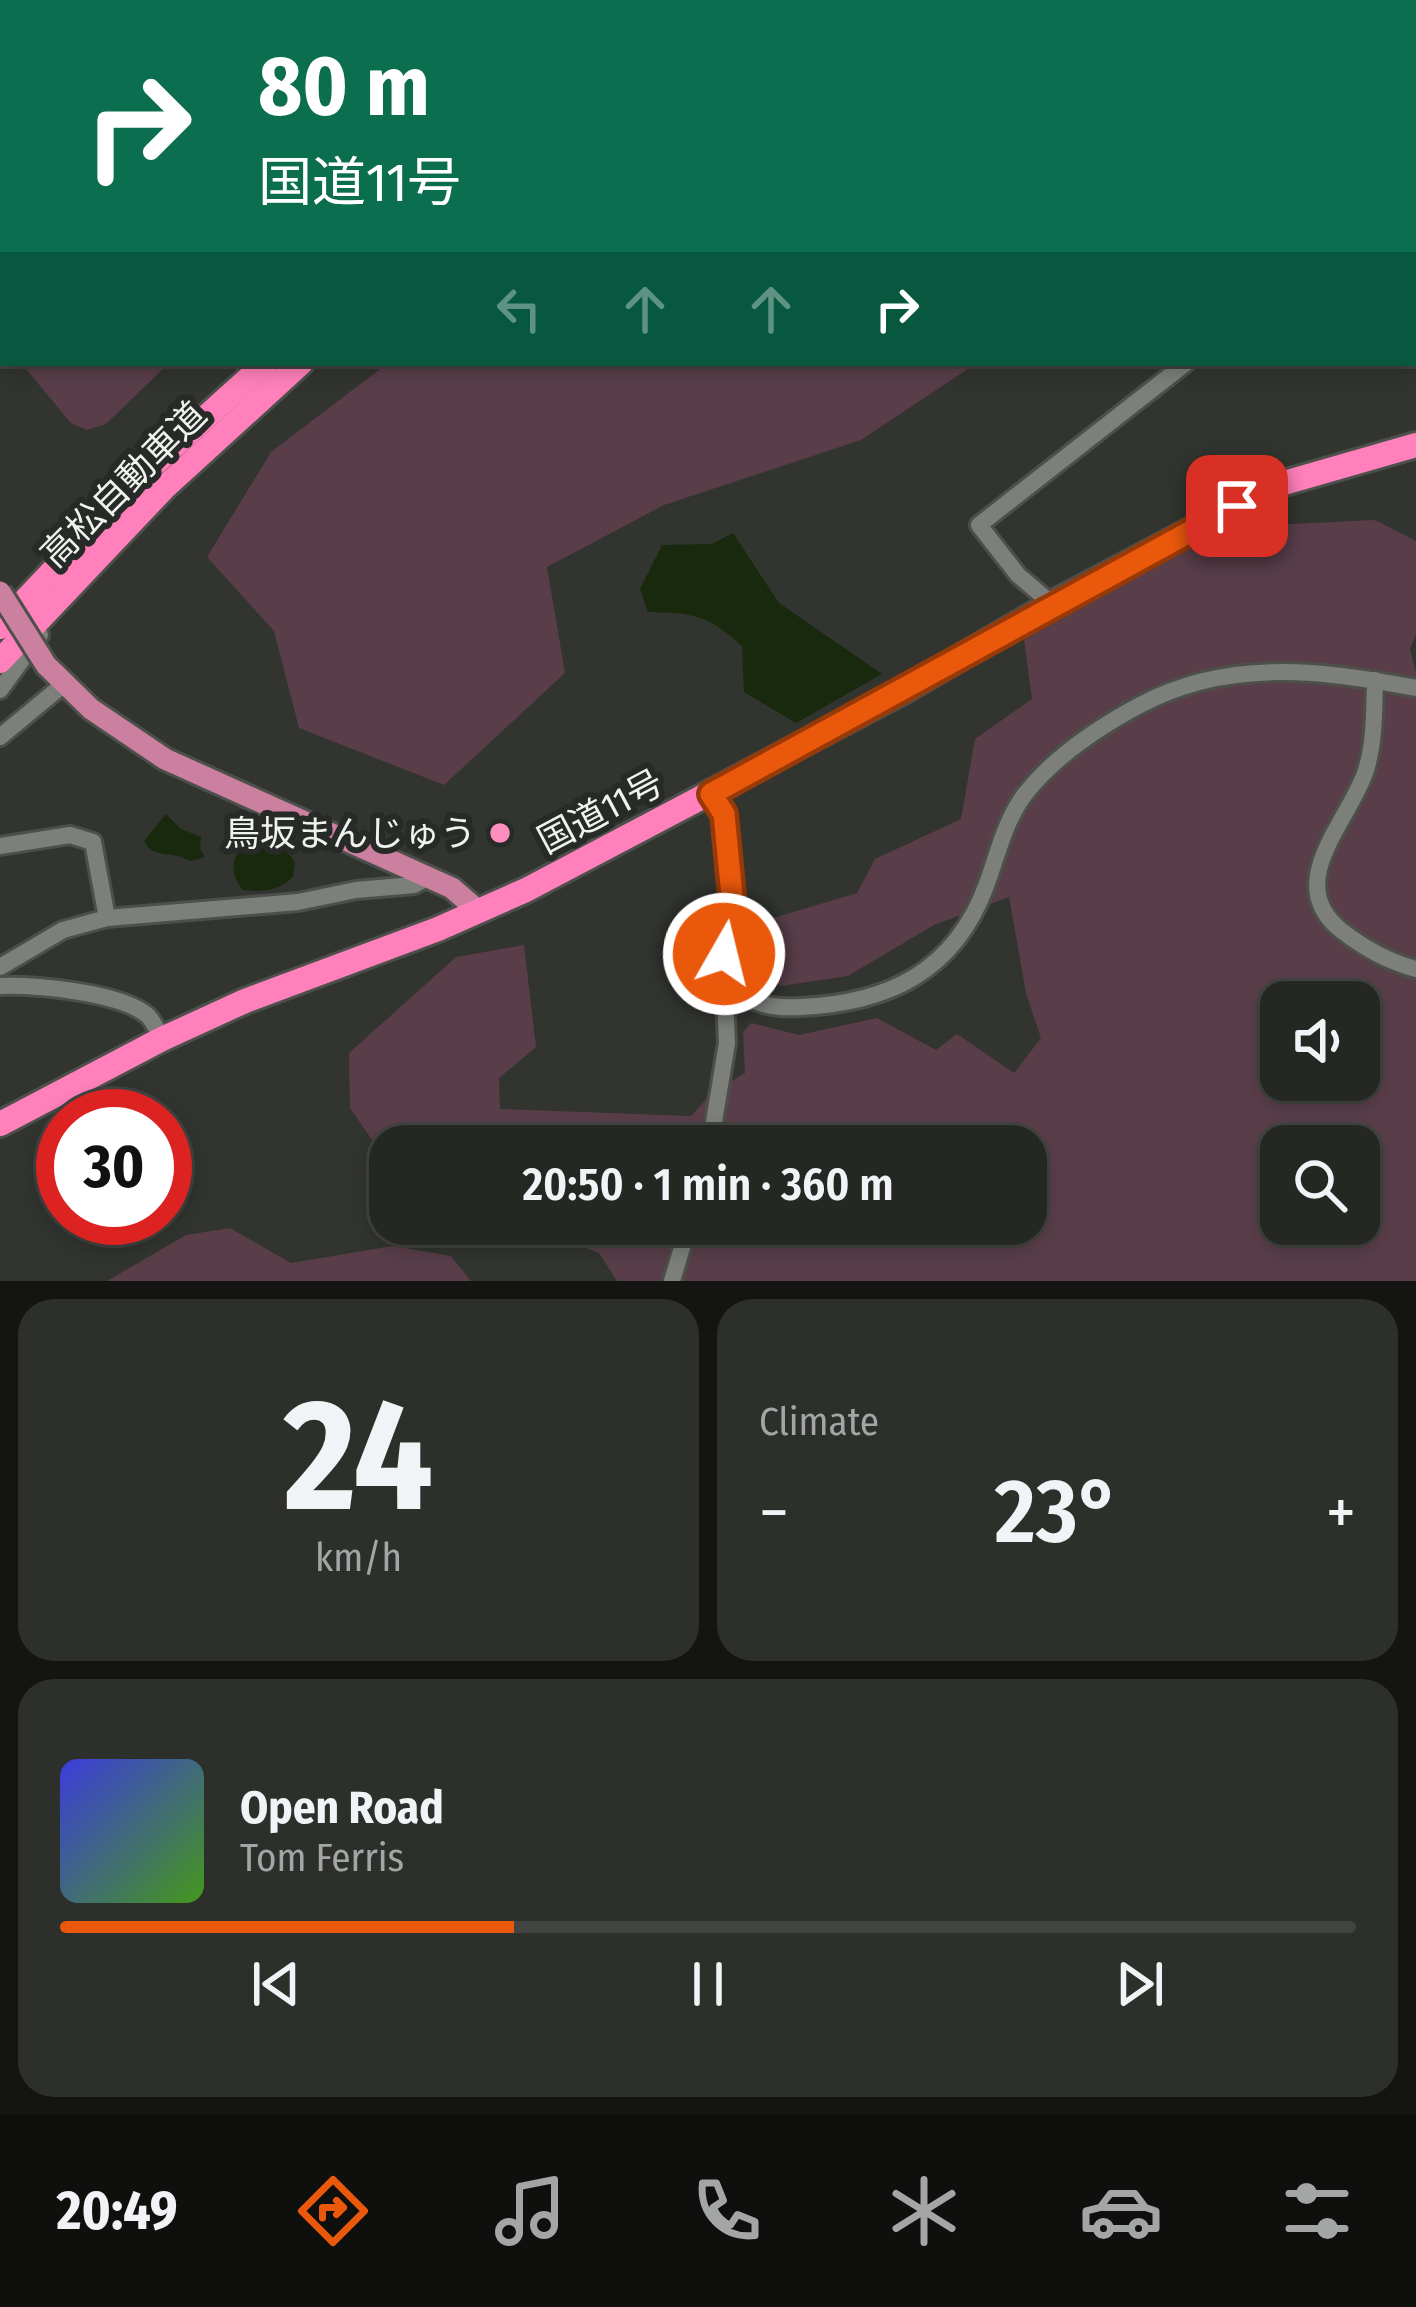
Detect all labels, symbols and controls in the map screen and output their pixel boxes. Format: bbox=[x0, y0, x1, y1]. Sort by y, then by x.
text: 80 m bbox=[258, 36, 430, 137]
icon: right bbox=[60, 48, 216, 204]
text: 国道11号 bbox=[258, 151, 461, 215]
icon: left bbox=[486, 276, 552, 342]
icon: ahead bbox=[612, 276, 678, 342]
icon: ahead bbox=[738, 276, 804, 342]
icon: right bbox=[864, 276, 930, 342]
street label: 高松自動車道 bbox=[32, 393, 216, 577]
pin bbox=[1186, 455, 1288, 557]
icon: arrive bbox=[1204, 473, 1270, 539]
street label: 国道11号 bbox=[530, 761, 671, 863]
place label: 鳥坂まんじゅう bbox=[224, 812, 476, 856]
marker: 鳥坂まんじゅう bbox=[487, 820, 513, 846]
position arrow bbox=[661, 891, 787, 1017]
map controls bbox=[1260, 981, 1380, 1245]
button: sound bbox=[1260, 981, 1380, 1101]
speed limit sign: 30 bbox=[36, 1089, 192, 1245]
button: search bbox=[1260, 1125, 1380, 1245]
text: 20:50 · 1 min · 360 m bbox=[522, 1158, 894, 1212]
text: 24 bbox=[284, 1363, 433, 1550]
text: Climate bbox=[759, 1399, 879, 1445]
text: 23° bbox=[995, 1458, 1120, 1566]
text: − bbox=[759, 1473, 789, 1552]
text: + bbox=[1326, 1473, 1356, 1552]
text: km/h bbox=[315, 1535, 402, 1581]
text: Open Road bbox=[240, 1781, 444, 1835]
text: Tom Ferris bbox=[240, 1835, 404, 1881]
icon: previous bbox=[243, 1951, 309, 2017]
icon: pause bbox=[675, 1951, 741, 2017]
icon: next bbox=[1107, 1951, 1173, 2017]
icon: directions bbox=[291, 2169, 375, 2253]
icon: music bbox=[488, 2169, 572, 2253]
icon: phone bbox=[685, 2169, 769, 2253]
icon: climate bbox=[882, 2169, 966, 2253]
icon: car bbox=[1079, 2169, 1163, 2253]
icon: filters bbox=[1275, 2169, 1359, 2253]
text: 20:49 bbox=[56, 2179, 178, 2243]

